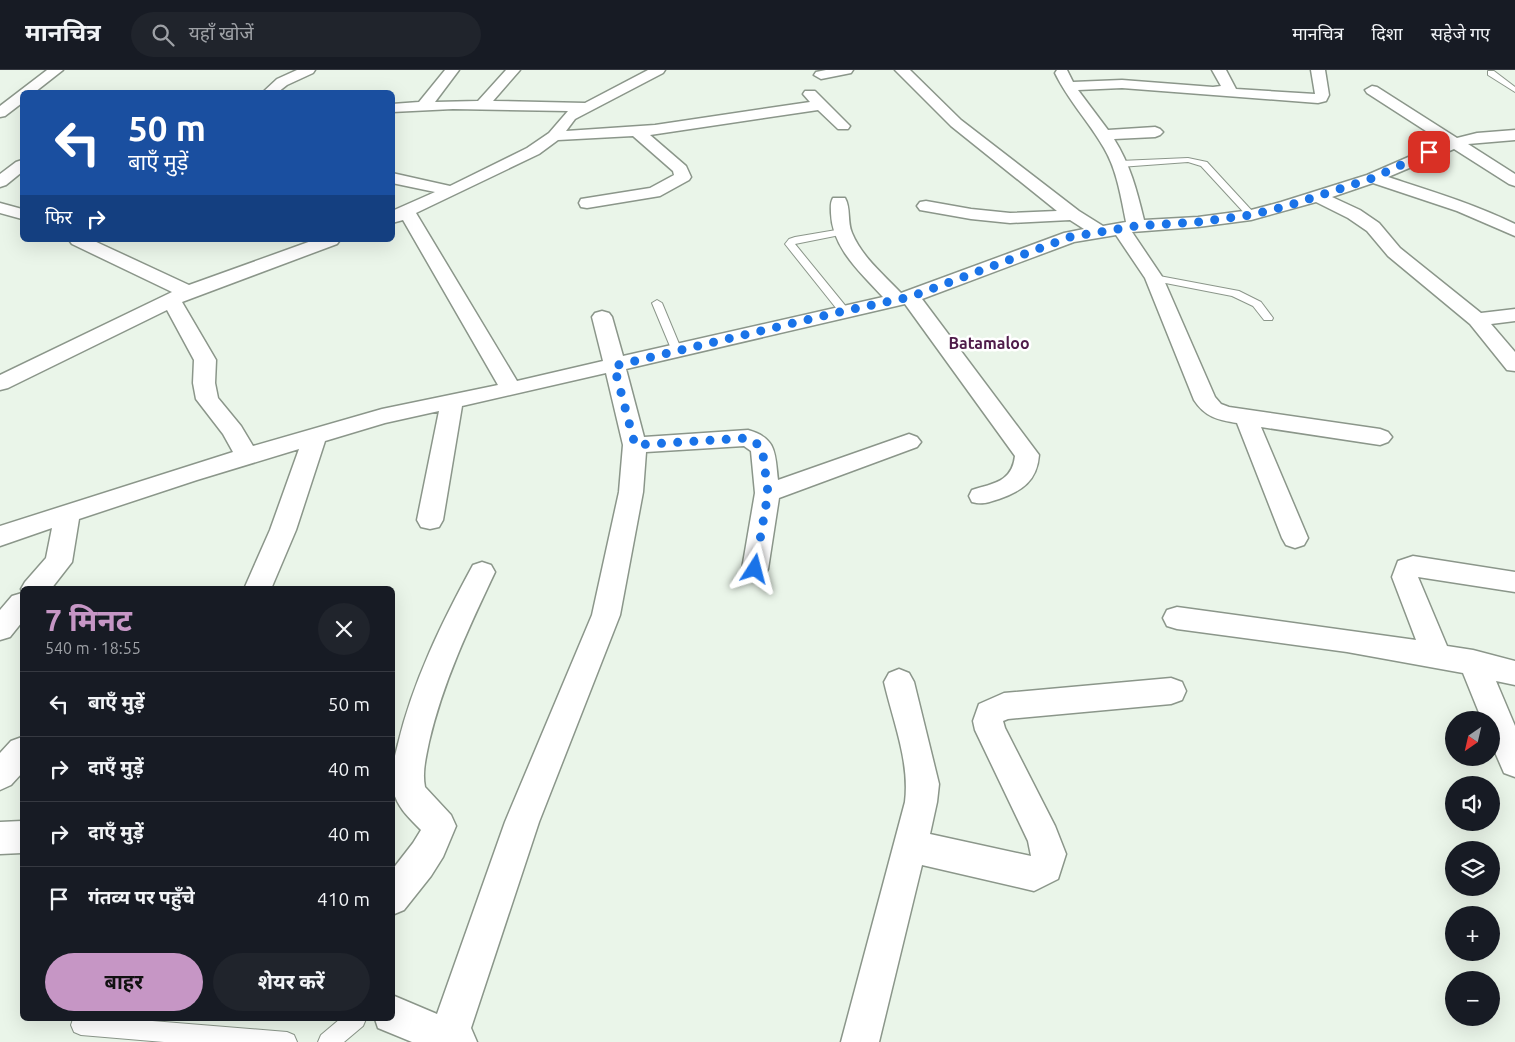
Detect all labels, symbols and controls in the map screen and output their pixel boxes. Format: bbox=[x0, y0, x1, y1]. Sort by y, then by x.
search box bbox=[131, 12, 481, 57]
text: मानचित्र bbox=[25, 19, 101, 46]
icon: search bbox=[149, 21, 177, 49]
text: यहाँ खोजें bbox=[189, 22, 254, 44]
text: मानचित्र bbox=[1292, 23, 1344, 43]
text: दिशा bbox=[1372, 23, 1403, 43]
text: सहेजे गए bbox=[1431, 23, 1490, 43]
text: 50 m bbox=[128, 108, 206, 148]
icon: left bbox=[45, 110, 110, 175]
pin bbox=[1408, 131, 1450, 173]
icon: arrive bbox=[1415, 138, 1443, 166]
text: बाएँ मुड़ें bbox=[128, 149, 188, 174]
icon: right bbox=[82, 205, 110, 233]
text: फिर bbox=[45, 206, 72, 228]
district label: Batamaloo bbox=[948, 334, 1030, 352]
position arrow bbox=[728, 542, 780, 594]
text: 7 मिनट bbox=[45, 603, 132, 637]
button: close bbox=[318, 603, 370, 655]
text: 540 m · 18:55 bbox=[45, 639, 141, 657]
icon: left bbox=[45, 690, 73, 718]
text: बाएँ मुड़ें bbox=[88, 691, 145, 713]
text: 50 m bbox=[328, 693, 370, 715]
north arrow bbox=[1445, 711, 1500, 766]
map controls bbox=[1445, 711, 1500, 1026]
icon: right bbox=[45, 755, 73, 783]
text: दाएँ मुड़ें bbox=[88, 756, 144, 778]
text: 40 m bbox=[328, 758, 370, 780]
button: sound bbox=[1445, 776, 1500, 831]
icon: right bbox=[45, 820, 73, 848]
text: दाएँ मुड़ें bbox=[88, 821, 144, 843]
text: 40 m bbox=[328, 823, 370, 845]
button: layers bbox=[1445, 841, 1500, 896]
icon: arrive bbox=[45, 885, 73, 913]
text: गंतव्य पर पहुँचे bbox=[88, 886, 195, 908]
text: 410 m bbox=[317, 888, 370, 910]
button: + bbox=[1445, 906, 1500, 961]
button: बाहर bbox=[45, 953, 203, 1011]
button: शेयर करें bbox=[213, 953, 370, 1011]
button: − bbox=[1445, 971, 1500, 1026]

